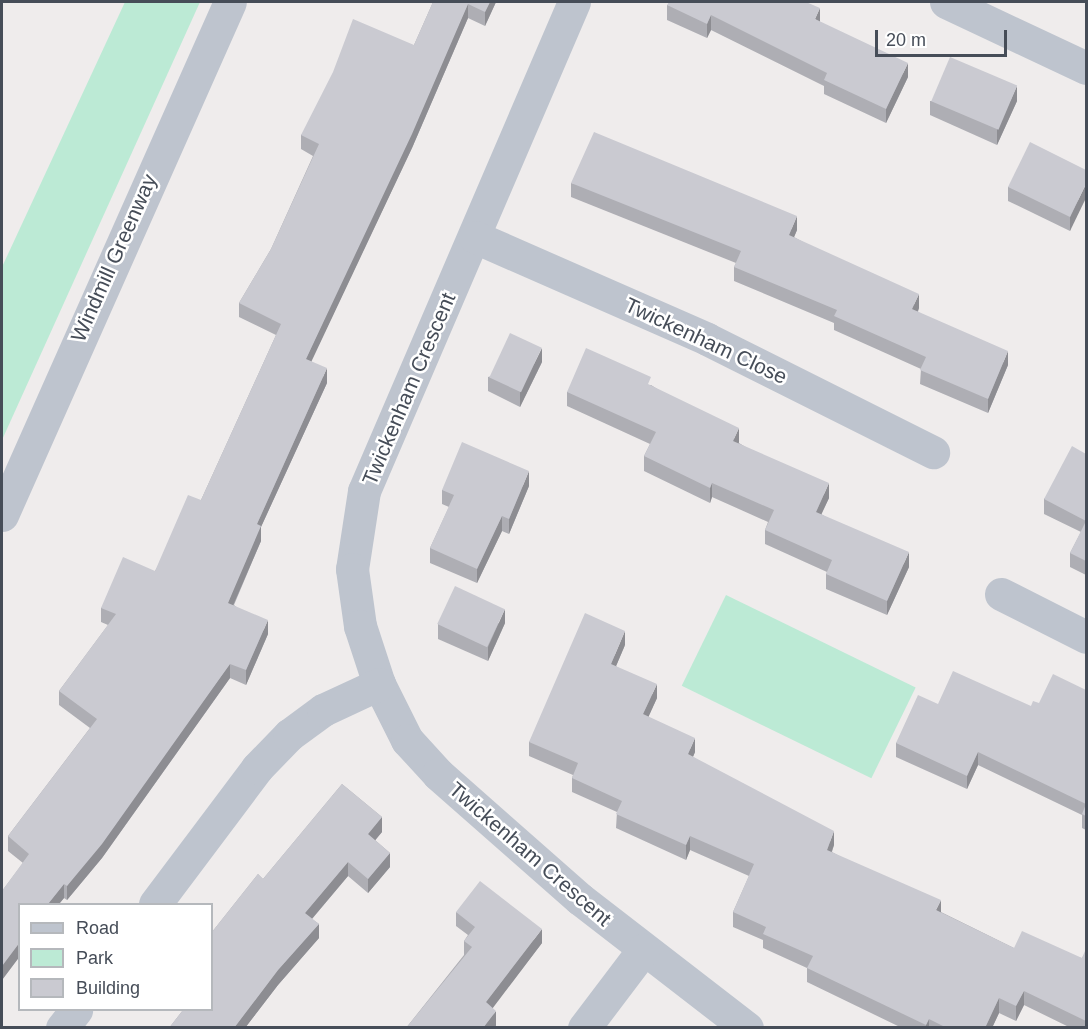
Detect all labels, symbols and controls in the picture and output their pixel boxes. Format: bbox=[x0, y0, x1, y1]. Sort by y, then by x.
scale bar bbox=[878, 18, 1010, 56]
text: 20 m bbox=[886, 30, 926, 50]
street label: Windmill Greenway bbox=[66, 170, 162, 346]
street label: Twickenham Crescent bbox=[357, 289, 461, 489]
street label: Twickenham Close bbox=[621, 292, 791, 390]
street label: Twickenham Crescent bbox=[444, 777, 616, 931]
legend bbox=[18, 903, 213, 1011]
text: Road bbox=[76, 918, 119, 938]
text: Park bbox=[76, 948, 113, 968]
text: Building bbox=[76, 978, 140, 998]

